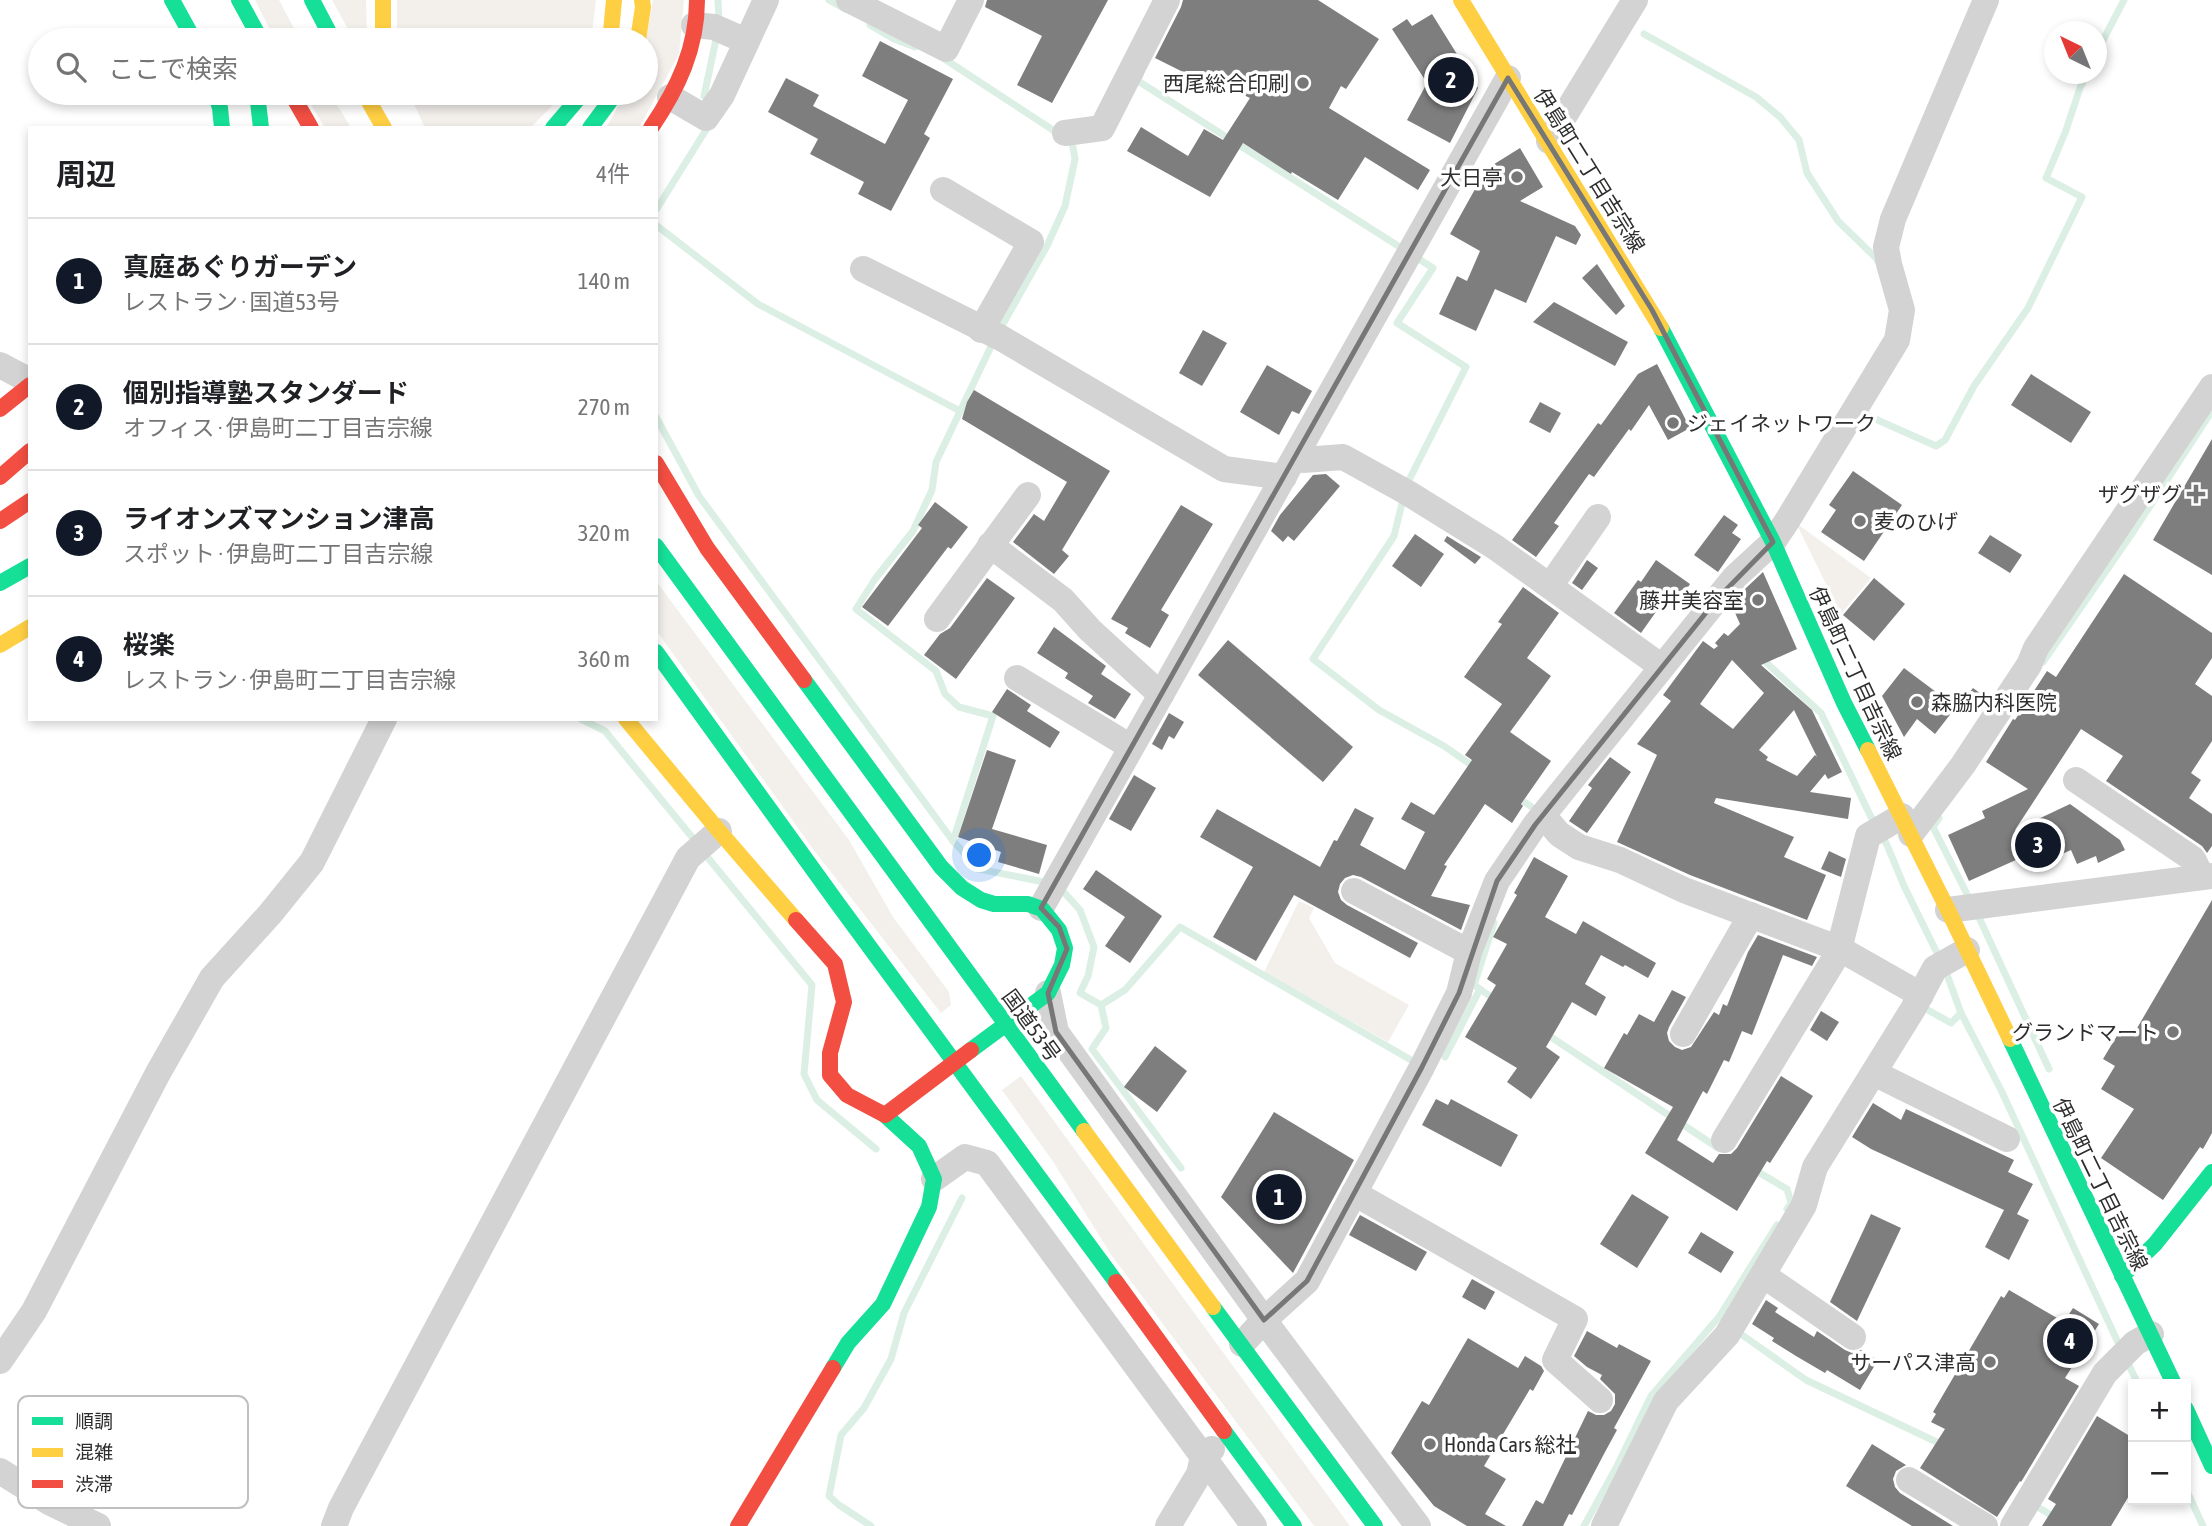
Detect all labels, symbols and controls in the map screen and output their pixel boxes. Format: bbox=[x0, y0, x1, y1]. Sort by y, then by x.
north arrow bbox=[2044, 21, 2107, 84]
search box bbox=[28, 28, 658, 105]
icon: search bbox=[52, 48, 90, 86]
text: ここで検索 bbox=[108, 54, 238, 84]
pin: 2 bbox=[1428, 54, 1474, 106]
place label: 西尾総合印刷 bbox=[1163, 71, 1289, 95]
marker: 西尾総合印刷 bbox=[1295, 75, 1311, 91]
street label: 伊島町二丁目吉宗線 bbox=[1530, 84, 1650, 256]
text: 周辺 bbox=[56, 157, 116, 191]
text: 4件 bbox=[596, 161, 630, 187]
place label: 大日亭 bbox=[1440, 165, 1503, 189]
marker: 大日亭 bbox=[1509, 169, 1525, 185]
text: 真庭あぐりガーデン bbox=[123, 252, 357, 282]
text: 1 bbox=[74, 268, 84, 294]
text: 140 m bbox=[578, 268, 630, 294]
text: レストラン · 国道53号 bbox=[123, 289, 340, 315]
text: 個別指導塾スタンダード bbox=[123, 378, 409, 408]
text: 2 bbox=[74, 394, 84, 420]
text: 270 m bbox=[578, 394, 630, 420]
place label: ジェイネットワーク bbox=[1687, 411, 1876, 435]
text: オフィス · 伊島町二丁目吉宗線 bbox=[123, 415, 433, 441]
marker: ジェイネットワーク bbox=[1665, 415, 1681, 431]
place label: ザグザグ bbox=[2098, 482, 2182, 506]
marker: ザグザグ bbox=[2188, 486, 2204, 502]
text: ライオンズマンション津高 bbox=[123, 504, 434, 534]
place label: 麦のひげ bbox=[1874, 509, 1958, 533]
marker: 麦のひげ bbox=[1852, 513, 1868, 529]
text: 3 bbox=[74, 520, 84, 546]
text: 320 m bbox=[578, 520, 630, 546]
text: スポット · 伊島町二丁目吉宗線 bbox=[123, 541, 433, 567]
street label: 伊島町二丁目吉宗線 bbox=[1805, 582, 1907, 764]
place label: 藤井美容室 bbox=[1639, 588, 1744, 612]
marker: 藤井美容室 bbox=[1750, 592, 1766, 608]
text: 桜楽 bbox=[123, 630, 175, 660]
text: 4 bbox=[74, 646, 84, 672]
text: 360 m bbox=[578, 646, 630, 672]
text: レストラン · 伊島町二丁目吉宗線 bbox=[123, 667, 456, 693]
place label: 森脇内科医院 bbox=[1931, 690, 2057, 714]
marker: 森脇内科医院 bbox=[1909, 694, 1925, 710]
pin: 3 bbox=[2015, 819, 2061, 871]
your location bbox=[962, 838, 996, 872]
street label: 国道53号 bbox=[998, 984, 1066, 1066]
place label: グランドマート bbox=[2012, 1020, 2159, 1044]
marker: グランドマート bbox=[2165, 1024, 2181, 1040]
street label: 伊島町二丁目吉宗線 bbox=[2049, 1094, 2153, 1274]
pin: 1 bbox=[1256, 1171, 1302, 1223]
pin: 4 bbox=[2047, 1315, 2093, 1367]
place label: サーパス津高 bbox=[1850, 1350, 1976, 1374]
marker: サーパス津高 bbox=[1982, 1354, 1998, 1370]
map controls bbox=[2128, 1379, 2191, 1505]
button: + bbox=[2128, 1379, 2191, 1442]
legend bbox=[18, 1396, 248, 1508]
text: 順調 bbox=[75, 1410, 113, 1432]
place label: Honda Cars 総社 bbox=[1444, 1432, 1577, 1456]
marker: Honda Cars 総社 bbox=[1422, 1436, 1438, 1452]
text: 混雑 bbox=[75, 1441, 113, 1463]
button: − bbox=[2128, 1442, 2191, 1505]
text: 渋滞 bbox=[75, 1473, 113, 1495]

